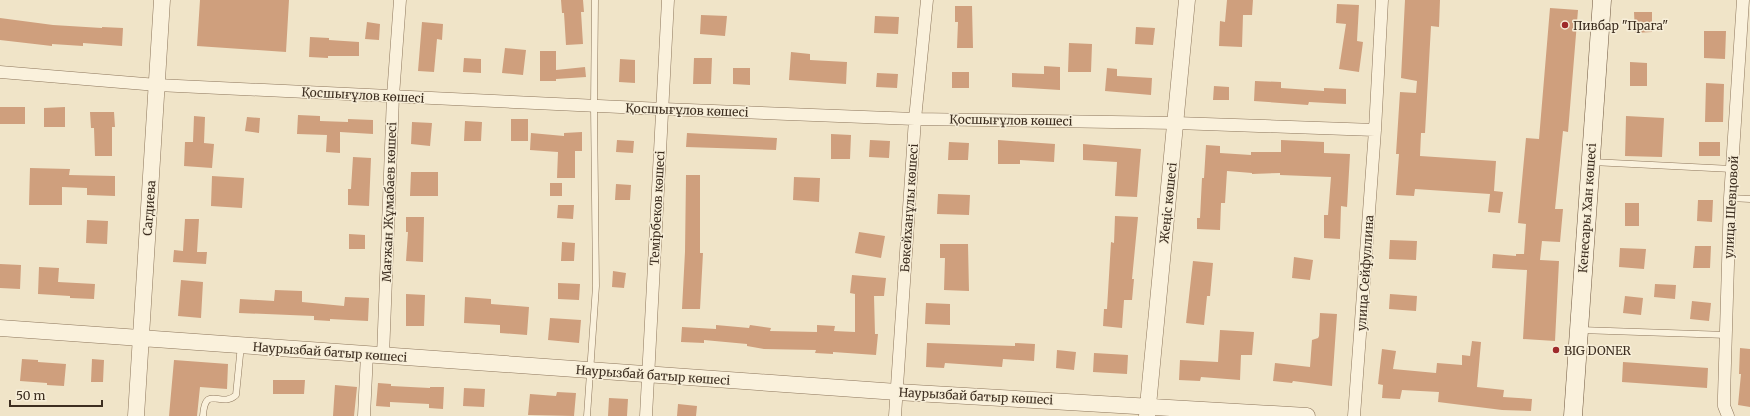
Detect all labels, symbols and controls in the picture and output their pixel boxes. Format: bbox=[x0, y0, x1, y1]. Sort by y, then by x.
place label: Пивбар "Прага" bbox=[1573, 18, 1668, 33]
marker: Пивбар "Прага" bbox=[1560, 20, 1570, 30]
street label: Қосшығұлов көшесі bbox=[301, 84, 425, 106]
street label: Қосшығұлов көшесі bbox=[625, 100, 749, 120]
street label: Қосшығұлов көшесі bbox=[949, 111, 1073, 129]
street label: Мағжан Жұмабаев көшесі bbox=[379, 121, 399, 282]
street label: Бөкейханұлы көшесі bbox=[897, 143, 921, 273]
street label: Кенесары Хан көшесі bbox=[1575, 143, 1599, 273]
street label: Темірбеков көшесі bbox=[646, 150, 668, 266]
street label: улица Шевцовой bbox=[1721, 155, 1741, 259]
street label: Жеңіс көшесі bbox=[1156, 162, 1180, 244]
street label: Сагдиева bbox=[140, 179, 158, 236]
street label: улица Сейфуллина bbox=[1353, 214, 1377, 331]
street label: Наурызбай батыр көшесі bbox=[252, 339, 408, 365]
place label: BIG DONER bbox=[1564, 343, 1632, 358]
marker: BIG DONER bbox=[1551, 345, 1561, 355]
street label: Наурызбай батыр көшесі bbox=[575, 362, 731, 388]
scale bar bbox=[10, 382, 102, 408]
street label: Наурызбай батыр көшесі bbox=[898, 384, 1054, 408]
text: 50 m bbox=[16, 388, 45, 403]

